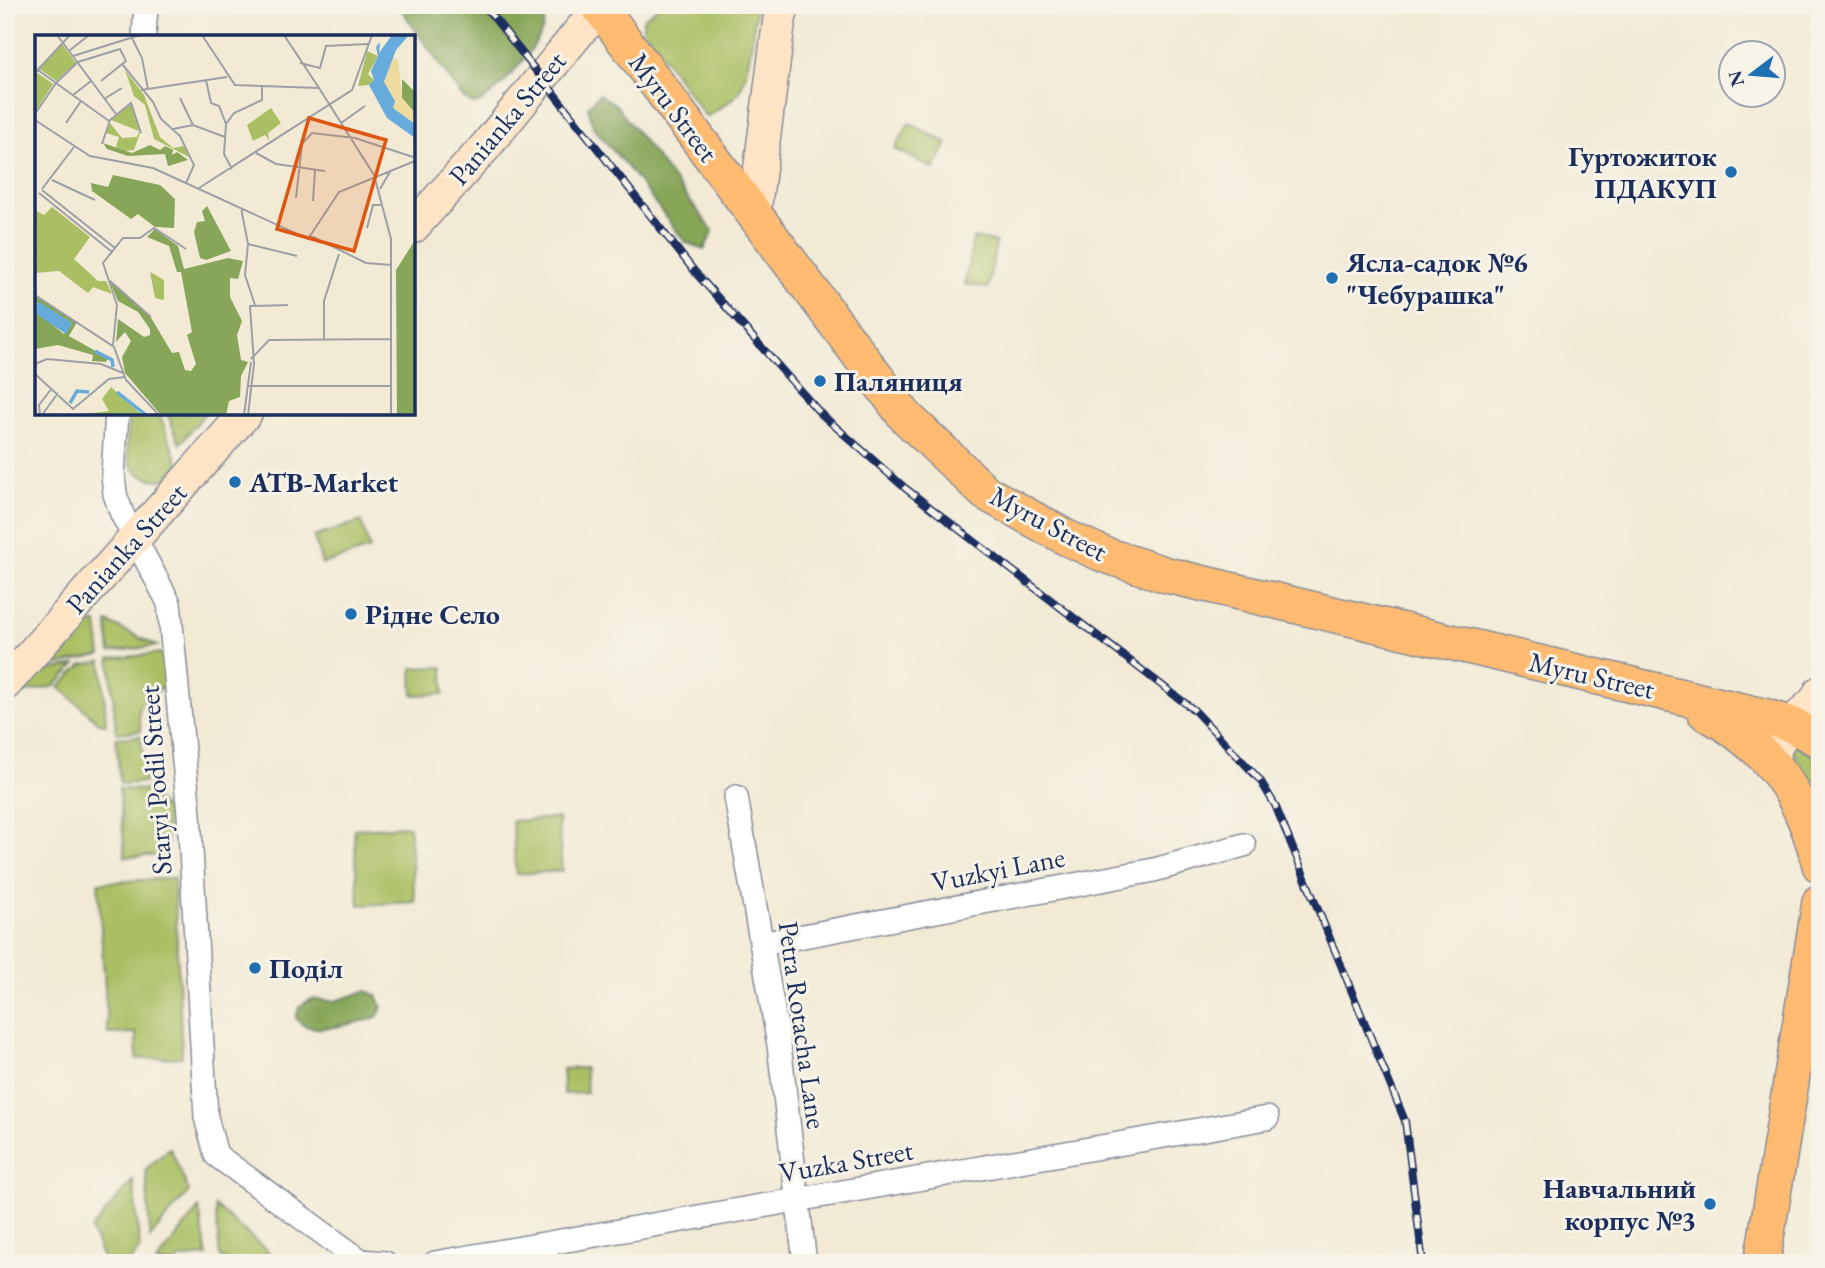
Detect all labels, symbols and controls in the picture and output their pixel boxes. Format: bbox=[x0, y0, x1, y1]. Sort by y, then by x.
inset map bbox=[35, 35, 415, 415]
north arrow bbox=[1716, 38, 1786, 108]
street label: Panianka Street bbox=[440, 43, 574, 192]
street label: Myru Street bbox=[621, 45, 727, 169]
text: N bbox=[1722, 67, 1750, 89]
place label: Гуртожиток ПДАКУП bbox=[1568, 138, 1718, 206]
marker: Гуртожиток ПДАКУП bbox=[1723, 164, 1739, 180]
place label: Ясла-садок №6 "Чебурашка" bbox=[1345, 244, 1528, 312]
marker: Ясла-садок №6 "Чебурашка" bbox=[1324, 270, 1340, 286]
place label: Паляниця bbox=[834, 363, 963, 399]
marker: Паляниця bbox=[812, 373, 828, 389]
place label: ATB-Market bbox=[248, 464, 399, 500]
marker: ATB-Market bbox=[227, 474, 243, 490]
street label: Panianka Street bbox=[58, 475, 194, 621]
street label: Myru Street bbox=[984, 477, 1114, 569]
place label: Рідне Село bbox=[365, 596, 500, 632]
marker: Рідне Село bbox=[343, 606, 359, 622]
street label: Myru Street bbox=[1526, 643, 1658, 707]
street label: Staryi Podil Street bbox=[130, 684, 180, 876]
street label: Vuzkyi Lane bbox=[928, 838, 1068, 900]
street label: Petra Rotacha Lane bbox=[771, 919, 835, 1131]
place label: Поділ bbox=[269, 950, 343, 986]
marker: Поділ bbox=[247, 960, 263, 976]
street label: Vuzka Street bbox=[776, 1131, 916, 1190]
place label: Навчальний корпус №3 bbox=[1543, 1170, 1696, 1238]
marker: Навчальний корпус №3 bbox=[1702, 1196, 1718, 1212]

